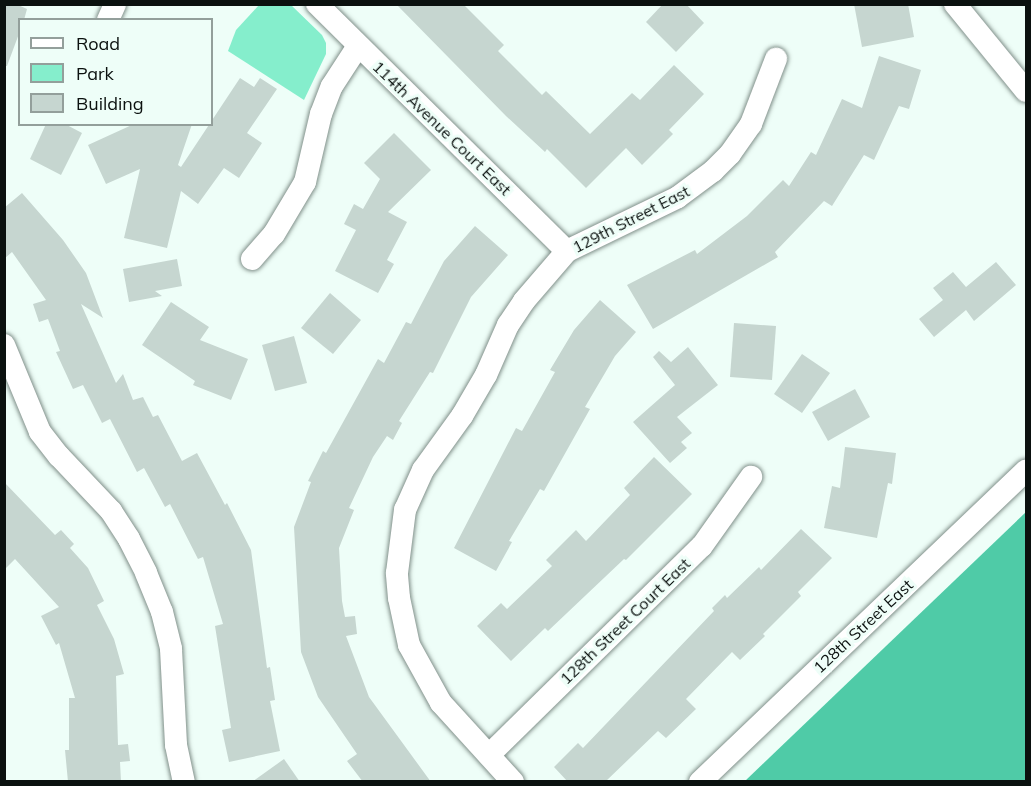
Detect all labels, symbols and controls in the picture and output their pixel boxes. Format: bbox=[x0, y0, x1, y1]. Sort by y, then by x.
legend bbox=[18, 18, 213, 126]
text: Road bbox=[76, 32, 120, 55]
street label: 114th Avenue Court East bbox=[369, 57, 515, 199]
text: Park bbox=[76, 62, 114, 85]
text: Building bbox=[76, 92, 144, 115]
street label: 129th Street East bbox=[569, 181, 693, 257]
street label: 128th Street Court East bbox=[556, 554, 694, 688]
street label: 128th Street East bbox=[809, 575, 917, 677]

